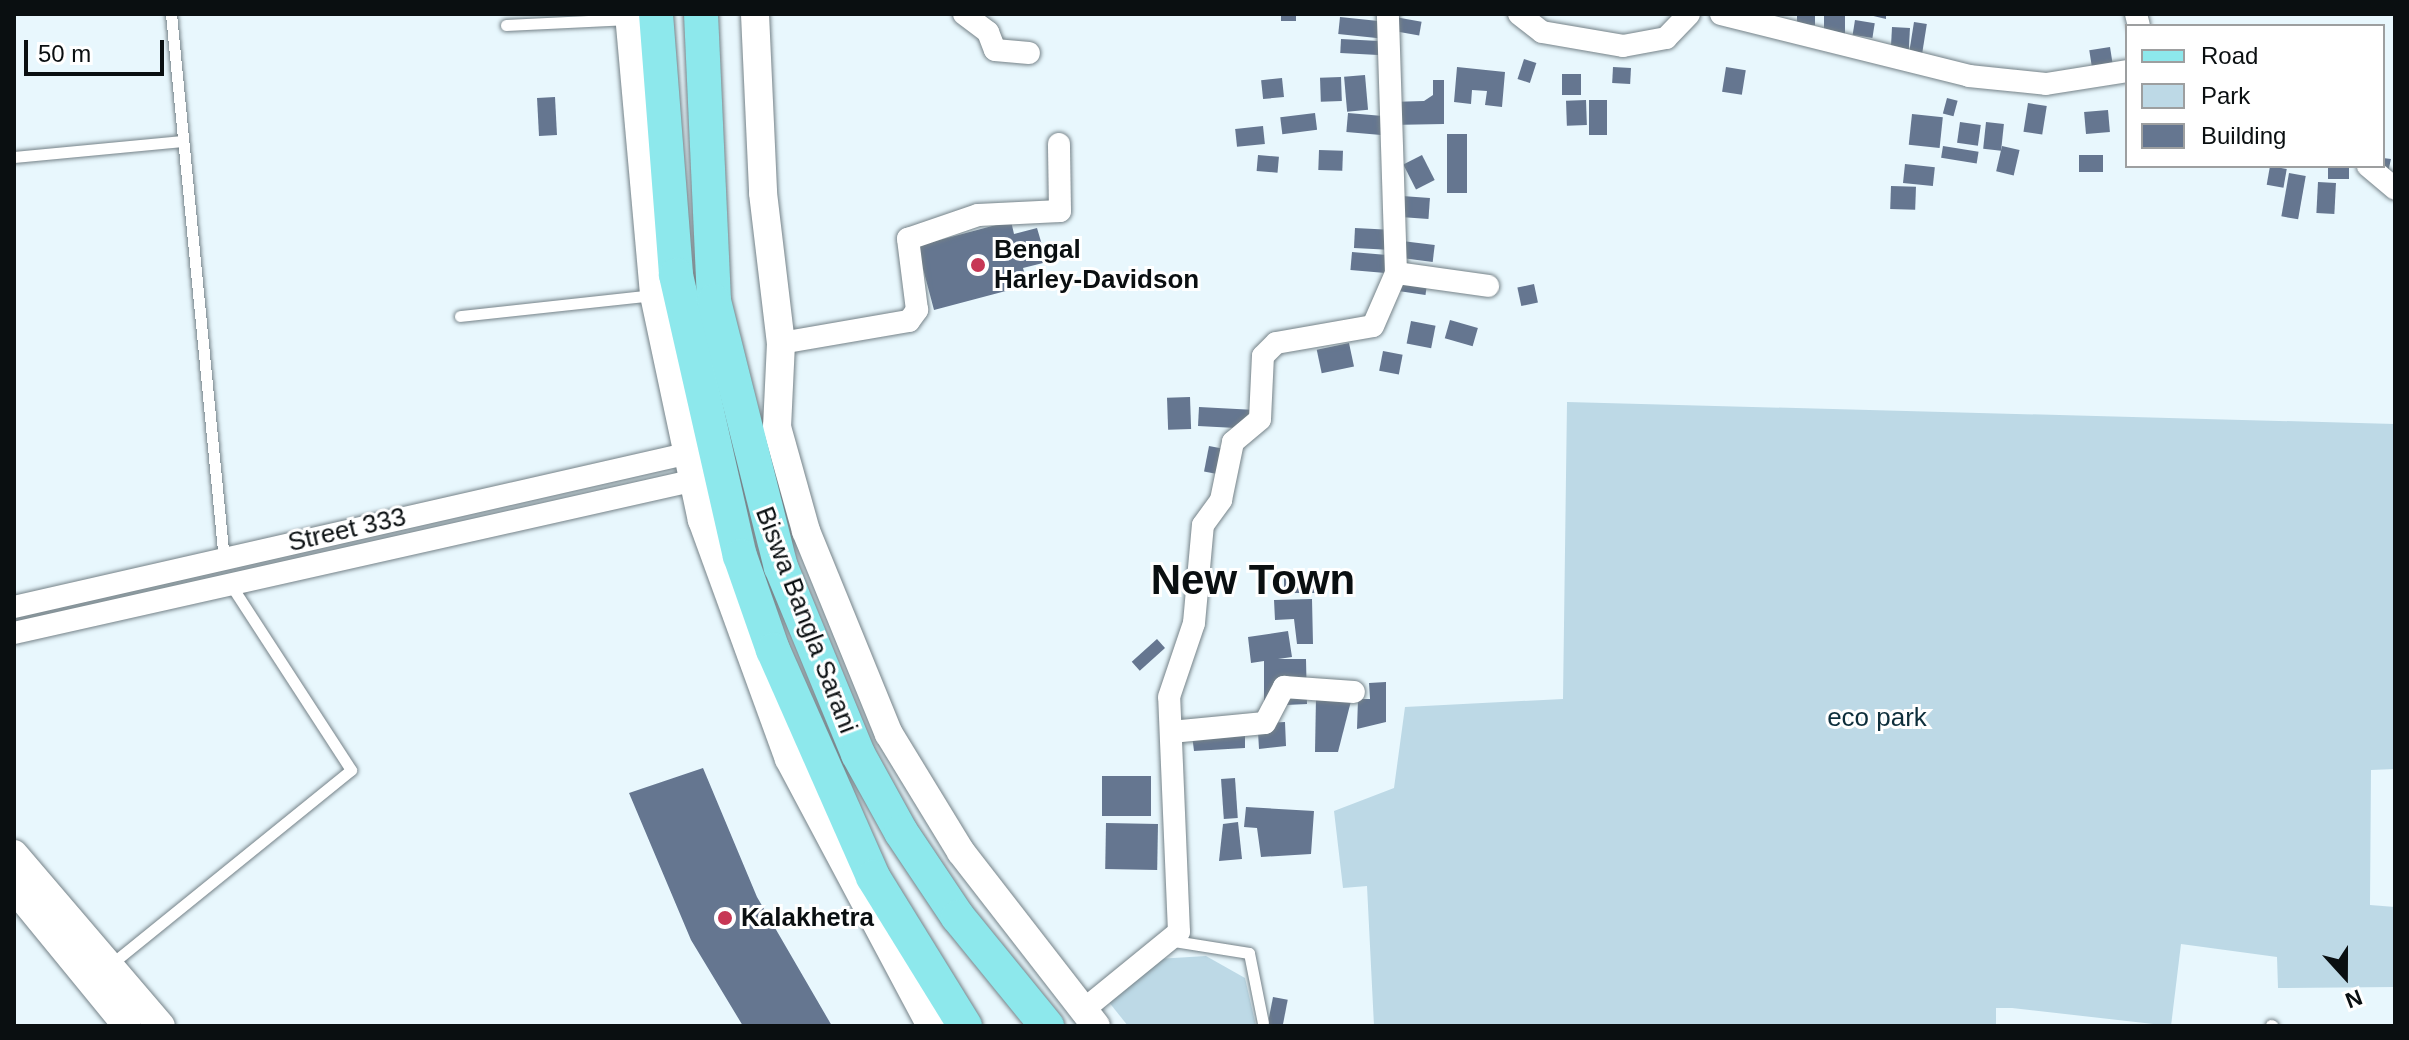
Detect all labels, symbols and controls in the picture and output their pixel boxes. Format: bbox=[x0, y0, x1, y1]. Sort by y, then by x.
scale bar bbox=[28, 24, 168, 74]
legend bbox=[2125, 24, 2385, 168]
text: 50 m bbox=[38, 40, 91, 67]
text: Road bbox=[2201, 42, 2258, 69]
text: Park bbox=[2201, 82, 2250, 109]
text: Building bbox=[2201, 122, 2286, 149]
place label: Bengal Harley-Davidson bbox=[994, 234, 1199, 296]
marker: Bengal Harley-Davidson bbox=[969, 256, 987, 274]
street label: Street 333 bbox=[285, 501, 409, 559]
street label: Biswa Bangla Sarani bbox=[748, 502, 864, 738]
district label: New Town bbox=[1151, 555, 1355, 605]
park label: eco park bbox=[1827, 702, 1927, 734]
place label: Kalakhetra bbox=[741, 902, 874, 934]
marker: Kalakhetra bbox=[716, 909, 734, 927]
north arrow bbox=[2305, 936, 2385, 1016]
text: N bbox=[2342, 984, 2366, 1013]

